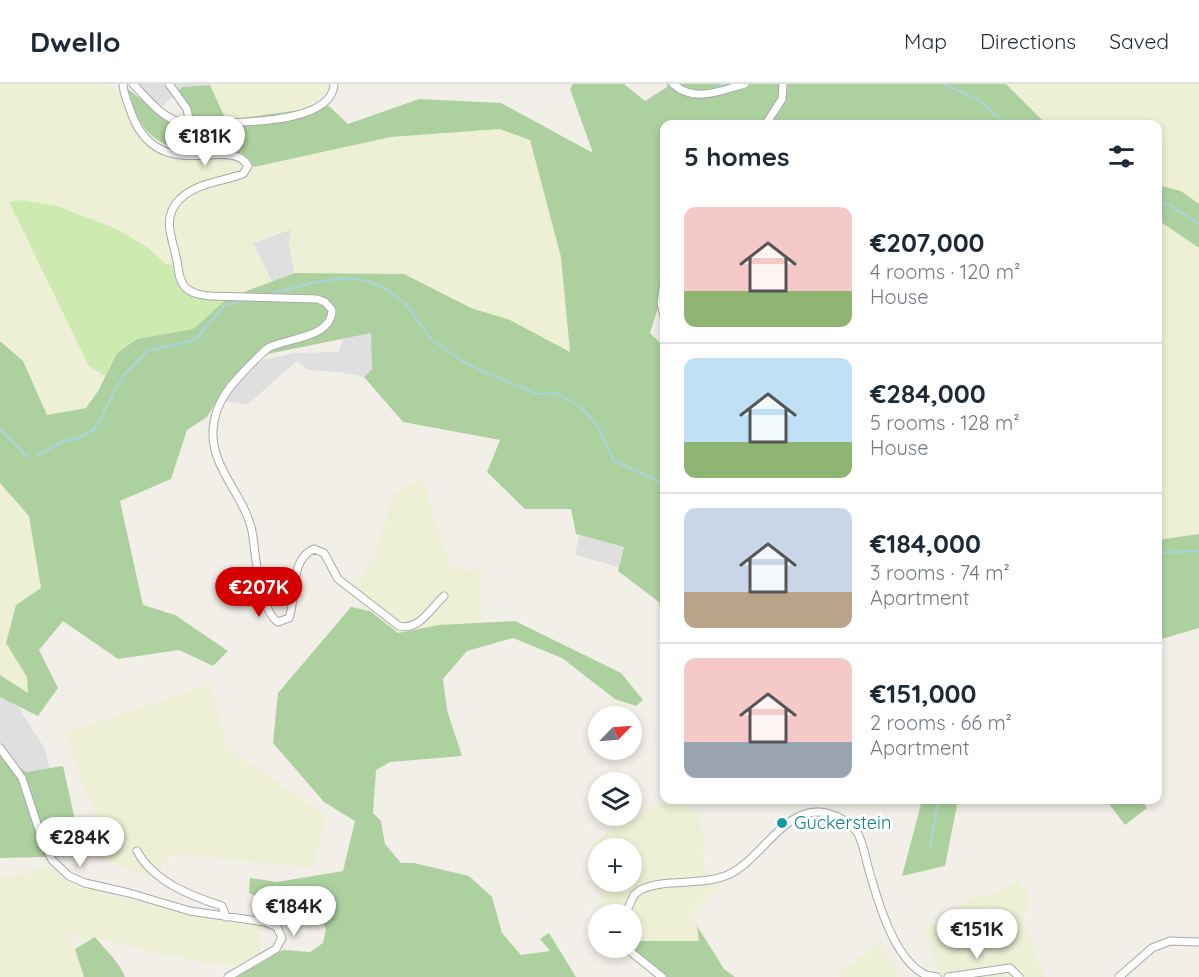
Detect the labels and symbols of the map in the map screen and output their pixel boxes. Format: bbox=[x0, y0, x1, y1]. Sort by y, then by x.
pin: €181K bbox=[163, 116, 247, 167]
pin: €207K bbox=[217, 567, 301, 618]
north arrow bbox=[588, 706, 642, 760]
place label: Guckerstein bbox=[794, 811, 891, 834]
marker: Guckerstein bbox=[775, 816, 789, 830]
pin: €284K bbox=[38, 817, 122, 868]
pin: €184K bbox=[252, 886, 336, 937]
pin: €151K bbox=[935, 909, 1019, 960]

